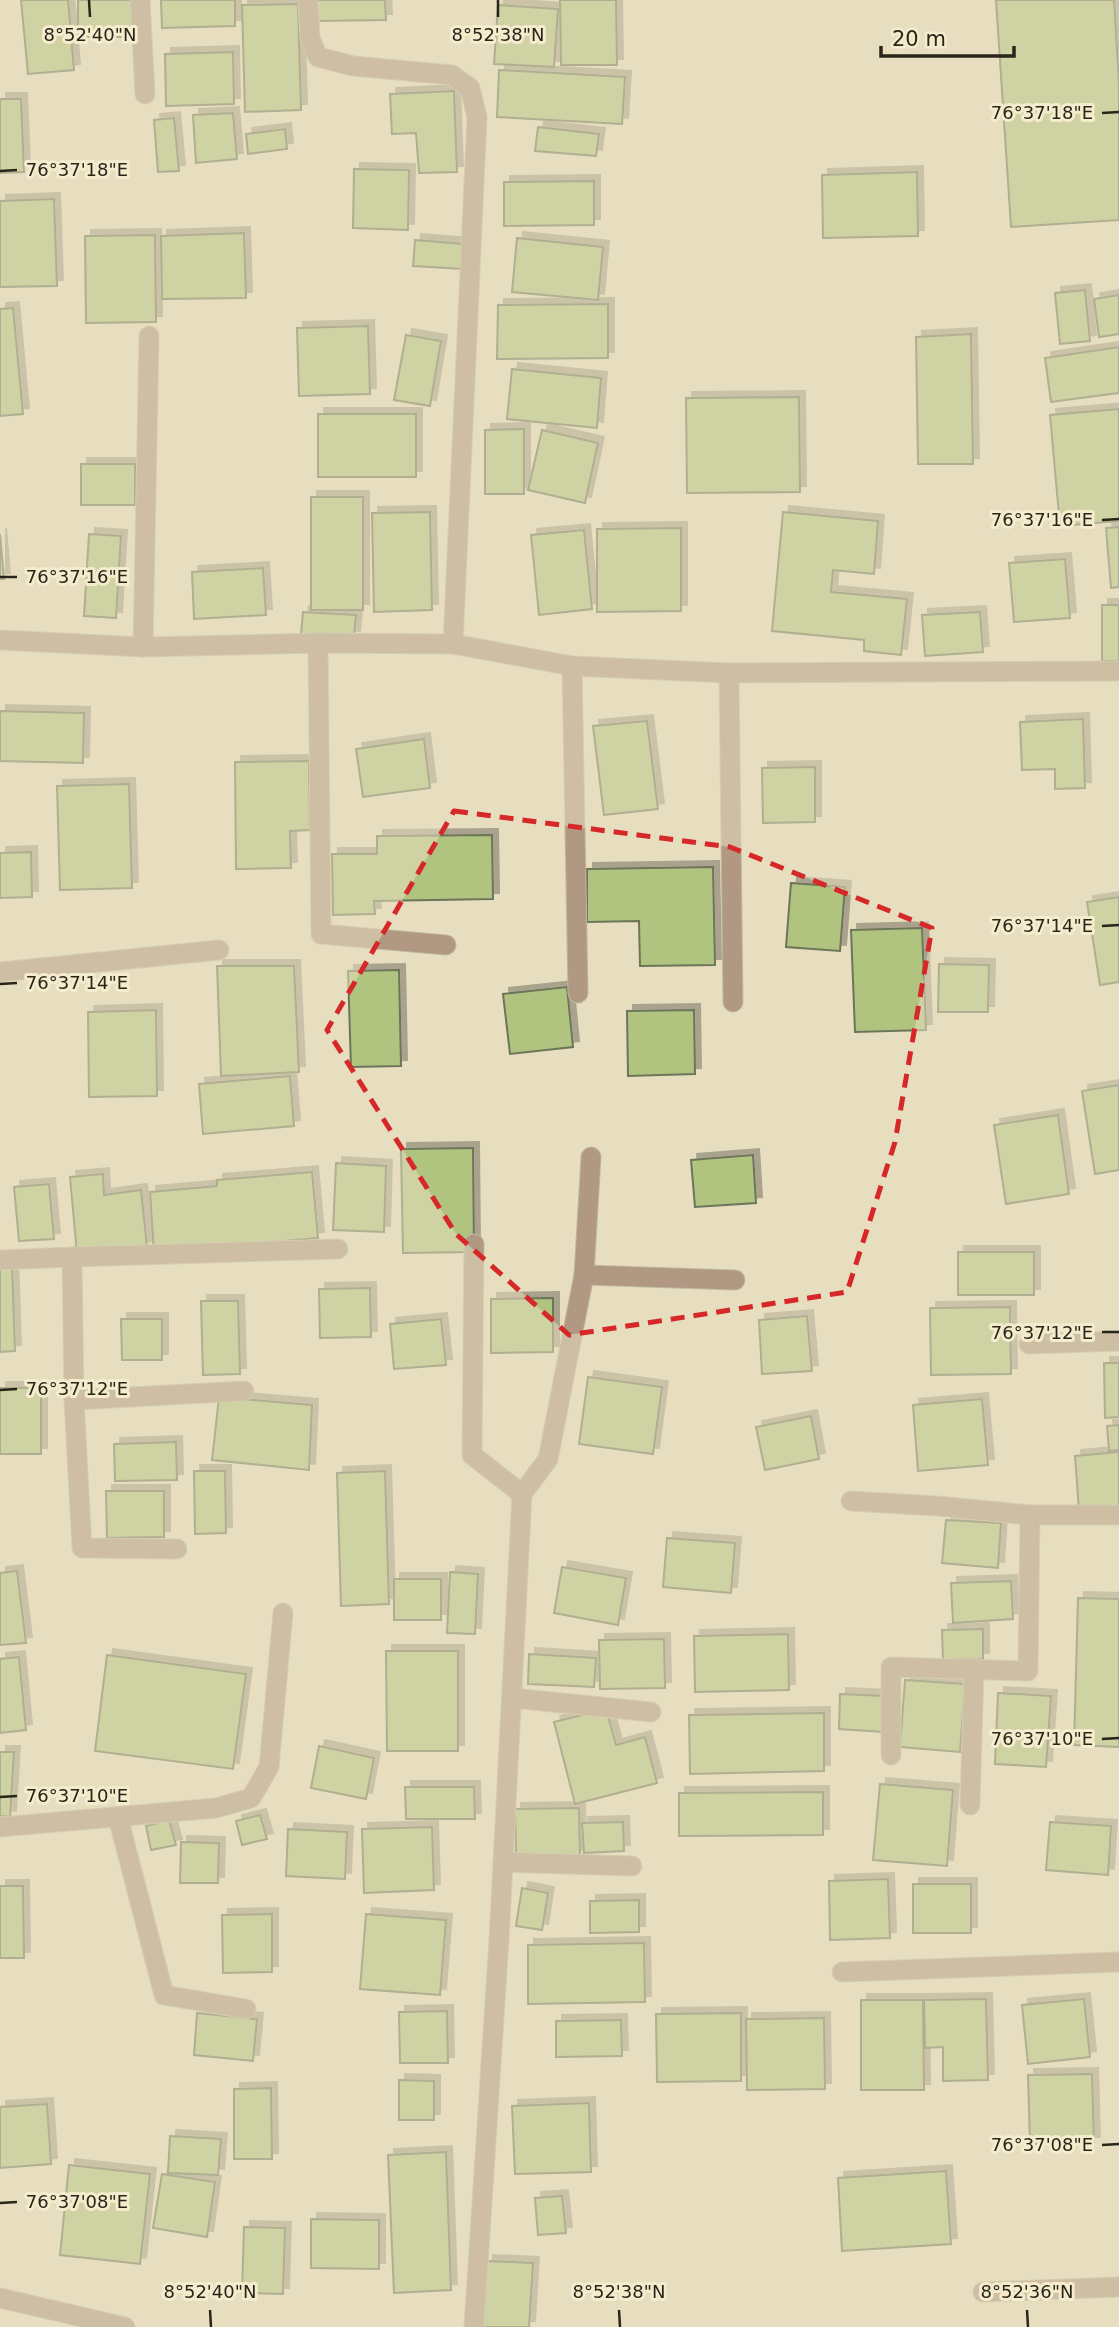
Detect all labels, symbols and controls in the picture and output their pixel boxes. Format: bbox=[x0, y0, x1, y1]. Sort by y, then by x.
scale bar bbox=[881, 14, 1014, 58]
text: 8°52'40"N bbox=[44, 24, 136, 45]
text: 8°52'38"N bbox=[452, 24, 544, 45]
text: 20 m bbox=[892, 27, 946, 51]
text: 76°37'18"E bbox=[991, 102, 1093, 123]
text: 76°37'18"E bbox=[26, 159, 128, 180]
text: 76°37'16"E bbox=[991, 509, 1093, 530]
text: 76°37'16"E bbox=[26, 566, 128, 587]
text: 76°37'14"E bbox=[991, 915, 1093, 936]
text: 76°37'14"E bbox=[26, 972, 128, 993]
text: 76°37'12"E bbox=[991, 1322, 1093, 1343]
text: 76°37'12"E bbox=[26, 1378, 128, 1399]
text: 76°37'10"E bbox=[991, 1728, 1093, 1749]
text: 76°37'10"E bbox=[26, 1785, 128, 1806]
text: 76°37'08"E bbox=[991, 2134, 1093, 2155]
text: 76°37'08"E bbox=[26, 2191, 128, 2212]
text: 8°52'40"N bbox=[164, 2281, 256, 2302]
text: 8°52'38"N bbox=[573, 2281, 665, 2302]
text: 8°52'36"N bbox=[981, 2281, 1073, 2302]

